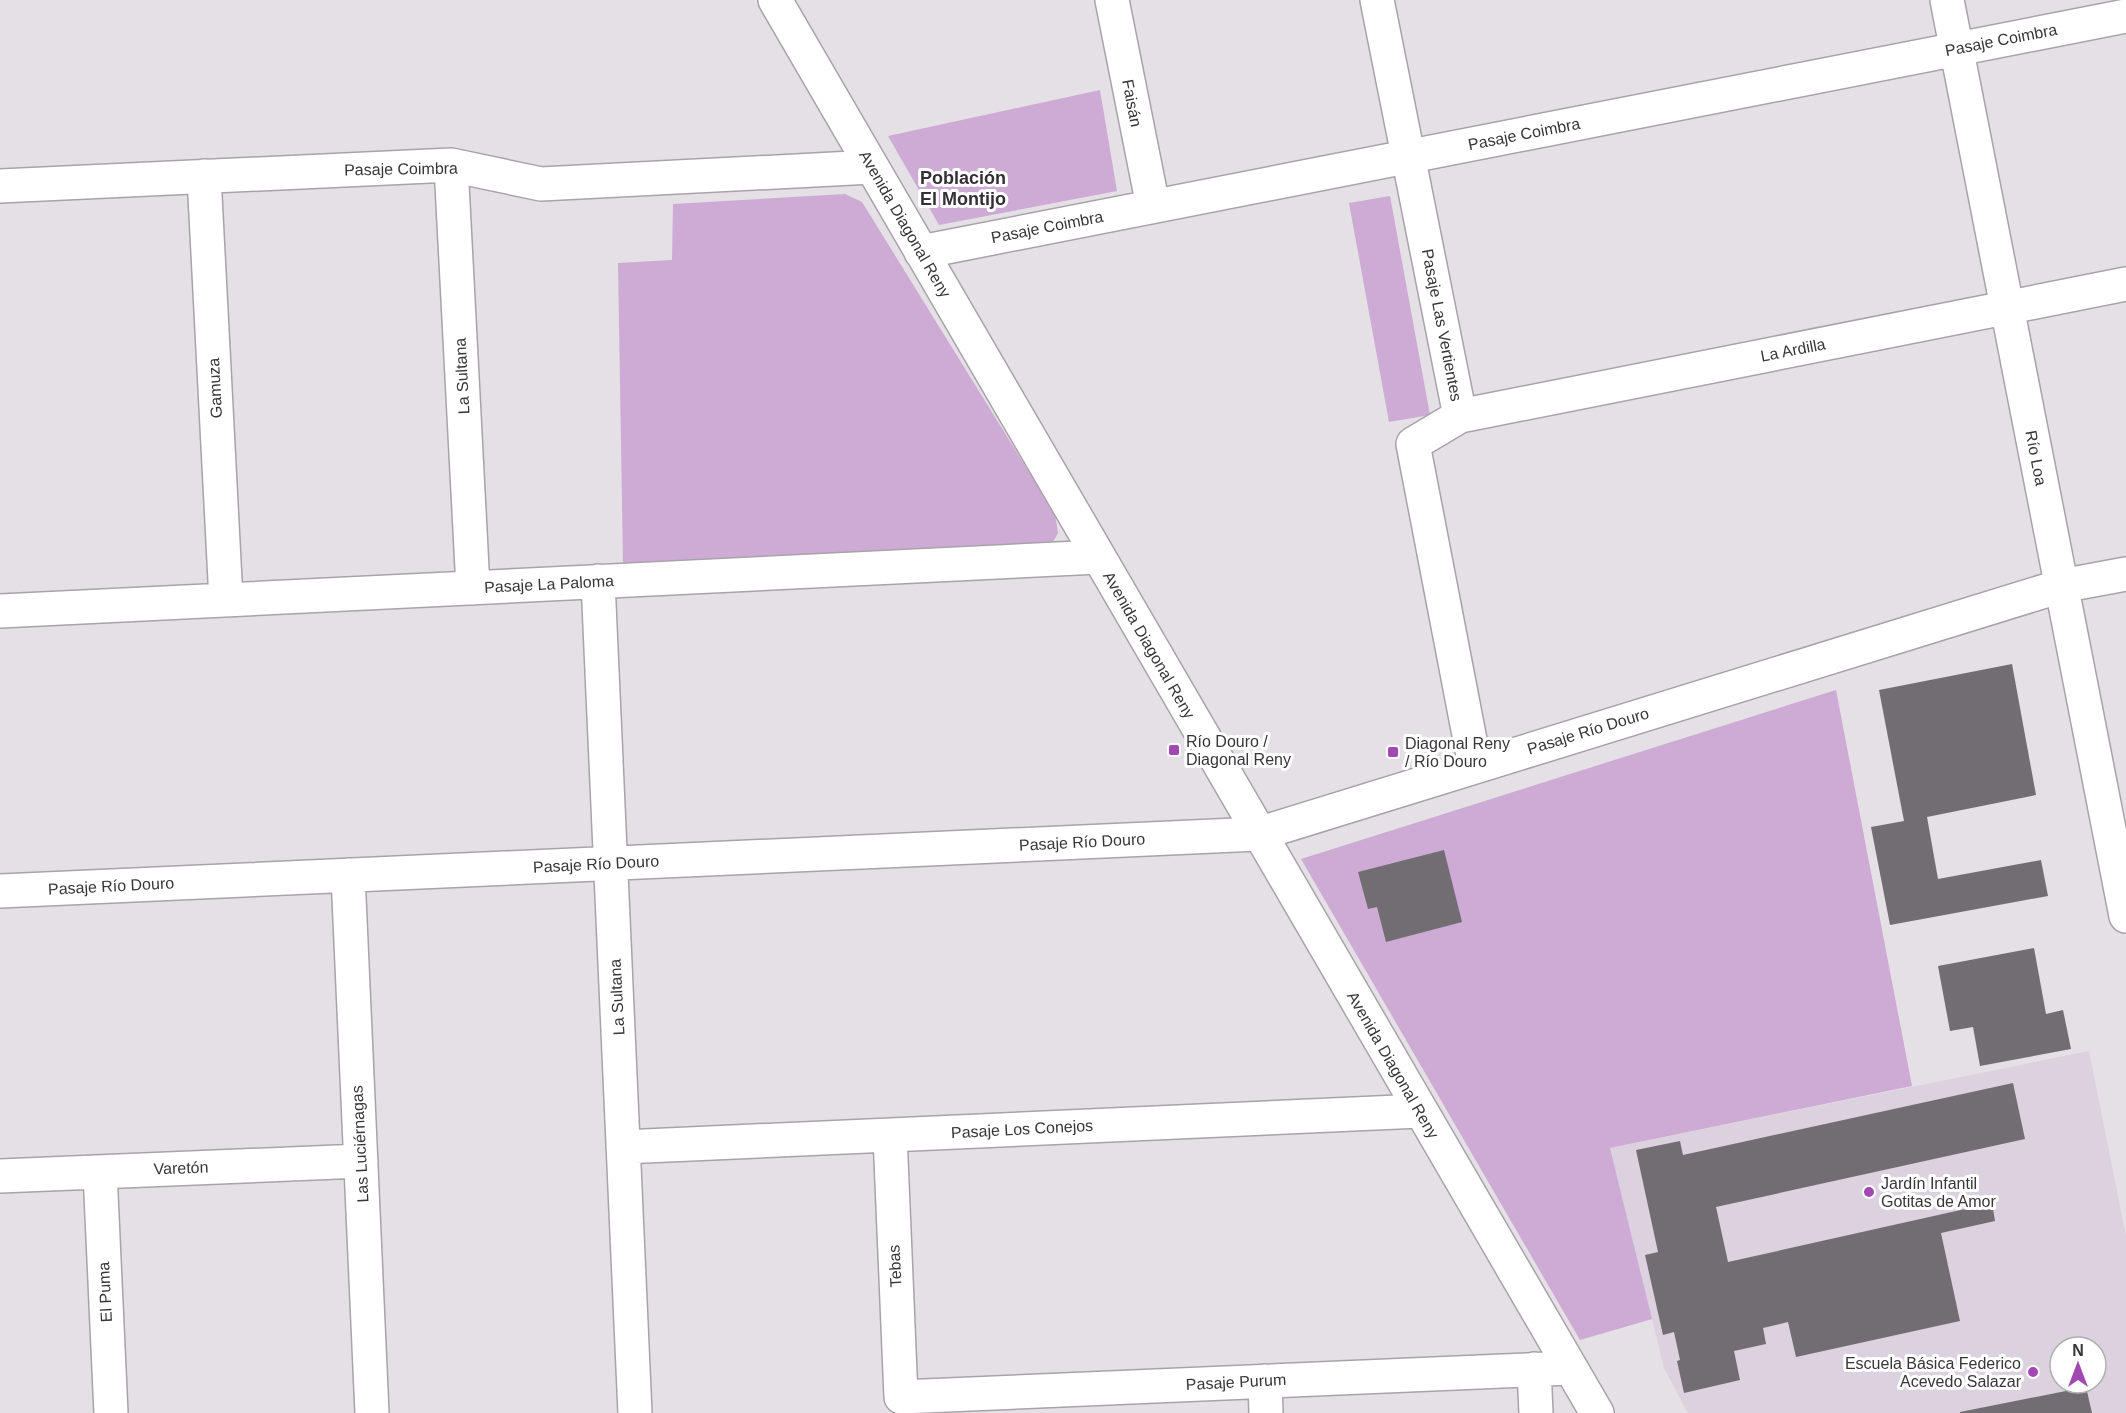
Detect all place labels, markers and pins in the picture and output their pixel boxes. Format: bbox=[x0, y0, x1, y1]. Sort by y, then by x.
place label: Río Douro / Diagonal Reny bbox=[1186, 733, 1291, 768]
place label: Diagonal Reny / Río Douro bbox=[1405, 735, 1510, 770]
marker: Río Douro / Diagonal Reny bbox=[1167, 743, 1181, 757]
marker: Diagonal Reny / Río Douro bbox=[1386, 745, 1400, 759]
place label: Jardín Infantil Gotitas de Amor bbox=[1881, 1175, 1996, 1210]
marker: Jardín Infantil Gotitas de Amor bbox=[1862, 1185, 1876, 1199]
place label: Escuela Básica Federico Acevedo Salazar bbox=[1845, 1355, 2022, 1390]
marker: Escuela Básica Federico Acevedo Salazar bbox=[2026, 1365, 2040, 1379]

